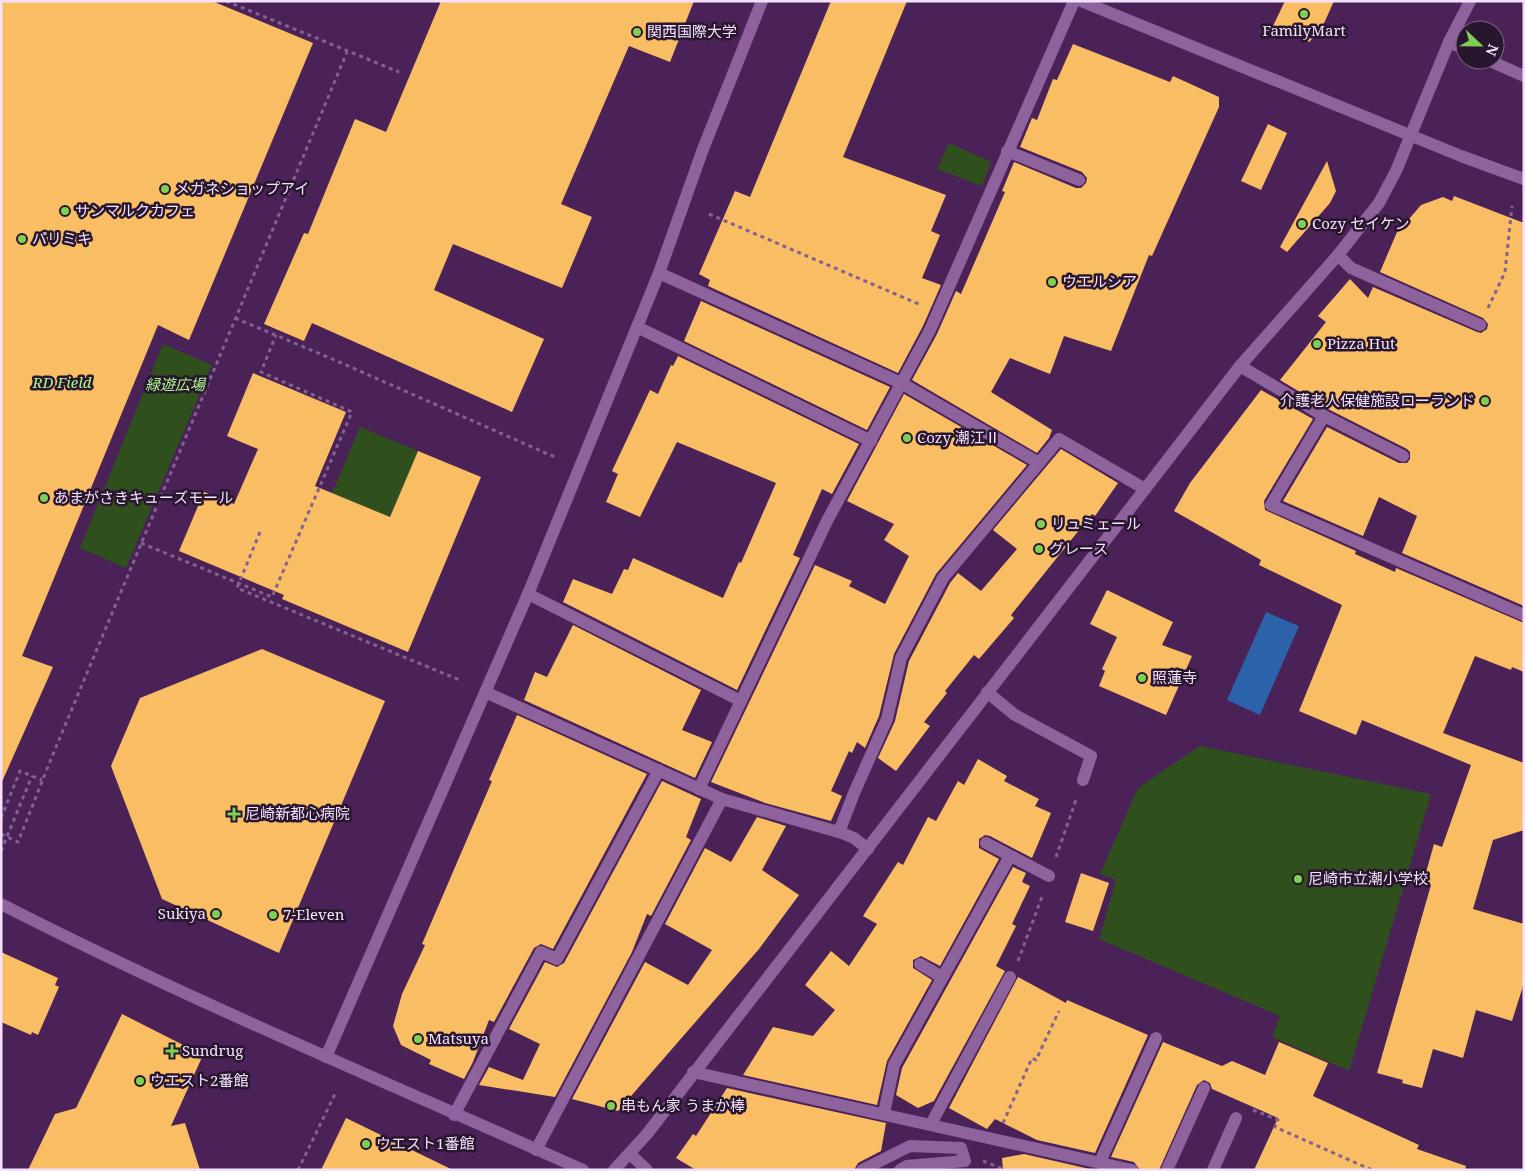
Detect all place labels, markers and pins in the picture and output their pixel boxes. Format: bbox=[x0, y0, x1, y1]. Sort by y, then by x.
marker: FamilyMart bbox=[1298, 8, 1310, 20]
place label: FamilyMart bbox=[1262, 20, 1346, 40]
place label: 関西国際大学 bbox=[647, 21, 737, 41]
marker: 関西国際大学 bbox=[631, 26, 643, 38]
place label: メガネショップアイ bbox=[175, 178, 309, 198]
marker: メガネショップアイ bbox=[159, 183, 171, 195]
place label: サンマルクカフェ bbox=[75, 200, 195, 220]
marker: サンマルクカフェ bbox=[59, 205, 71, 217]
place label: Cozy セイケン bbox=[1312, 213, 1409, 233]
marker: Cozy セイケン bbox=[1296, 218, 1308, 230]
place label: パリミキ bbox=[32, 228, 92, 248]
marker: パリミキ bbox=[16, 233, 28, 245]
place label: ウエルシア bbox=[1062, 271, 1137, 291]
marker: ウエルシア bbox=[1046, 276, 1058, 288]
place label: Pizza Hut bbox=[1327, 333, 1395, 353]
marker: Pizza Hut bbox=[1311, 338, 1323, 350]
place label: 介護老人保健施設ローランド bbox=[1280, 390, 1475, 410]
marker: 介護老人保健施設ローランド bbox=[1479, 395, 1491, 407]
place label: Cozy 潮江Ⅱ bbox=[917, 427, 1000, 447]
marker: Cozy 潮江Ⅱ bbox=[901, 432, 913, 444]
place label: あまがさきキューズモール bbox=[54, 487, 233, 507]
marker: あまがさきキューズモール bbox=[38, 492, 50, 504]
place label: リュミェール bbox=[1051, 513, 1141, 533]
marker: リュミェール bbox=[1035, 518, 1047, 530]
place label: グレース bbox=[1049, 538, 1108, 558]
marker: グレース bbox=[1033, 543, 1045, 555]
place label: 照蓮寺 bbox=[1152, 667, 1197, 687]
marker: 照蓮寺 bbox=[1136, 672, 1148, 684]
place label: 尼崎新都心病院 bbox=[245, 803, 350, 823]
marker: 尼崎新都心病院 bbox=[227, 807, 241, 821]
place label: 尼崎市立潮小学校 bbox=[1308, 868, 1428, 888]
marker: 尼崎市立潮小学校 bbox=[1292, 873, 1304, 885]
place label: Sukiya bbox=[158, 903, 206, 923]
place label: 7-Eleven bbox=[283, 904, 345, 924]
marker: Sukiya bbox=[210, 908, 222, 920]
marker: 7-Eleven bbox=[267, 909, 279, 921]
place label: Matsuya bbox=[428, 1028, 489, 1048]
marker: Matsuya bbox=[412, 1033, 424, 1045]
place label: Sundrug bbox=[182, 1040, 243, 1060]
marker: Sundrug bbox=[166, 1045, 178, 1057]
place label: ウエスト2番館 bbox=[150, 1070, 248, 1090]
marker: ウエスト2番館 bbox=[134, 1075, 146, 1087]
place label: 串もん家 うまか棒 bbox=[621, 1095, 745, 1115]
marker: 串もん家 うまか棒 bbox=[605, 1100, 617, 1112]
place label: ウエスト1番館 bbox=[376, 1133, 474, 1153]
marker: ウエスト1番館 bbox=[360, 1138, 372, 1150]

